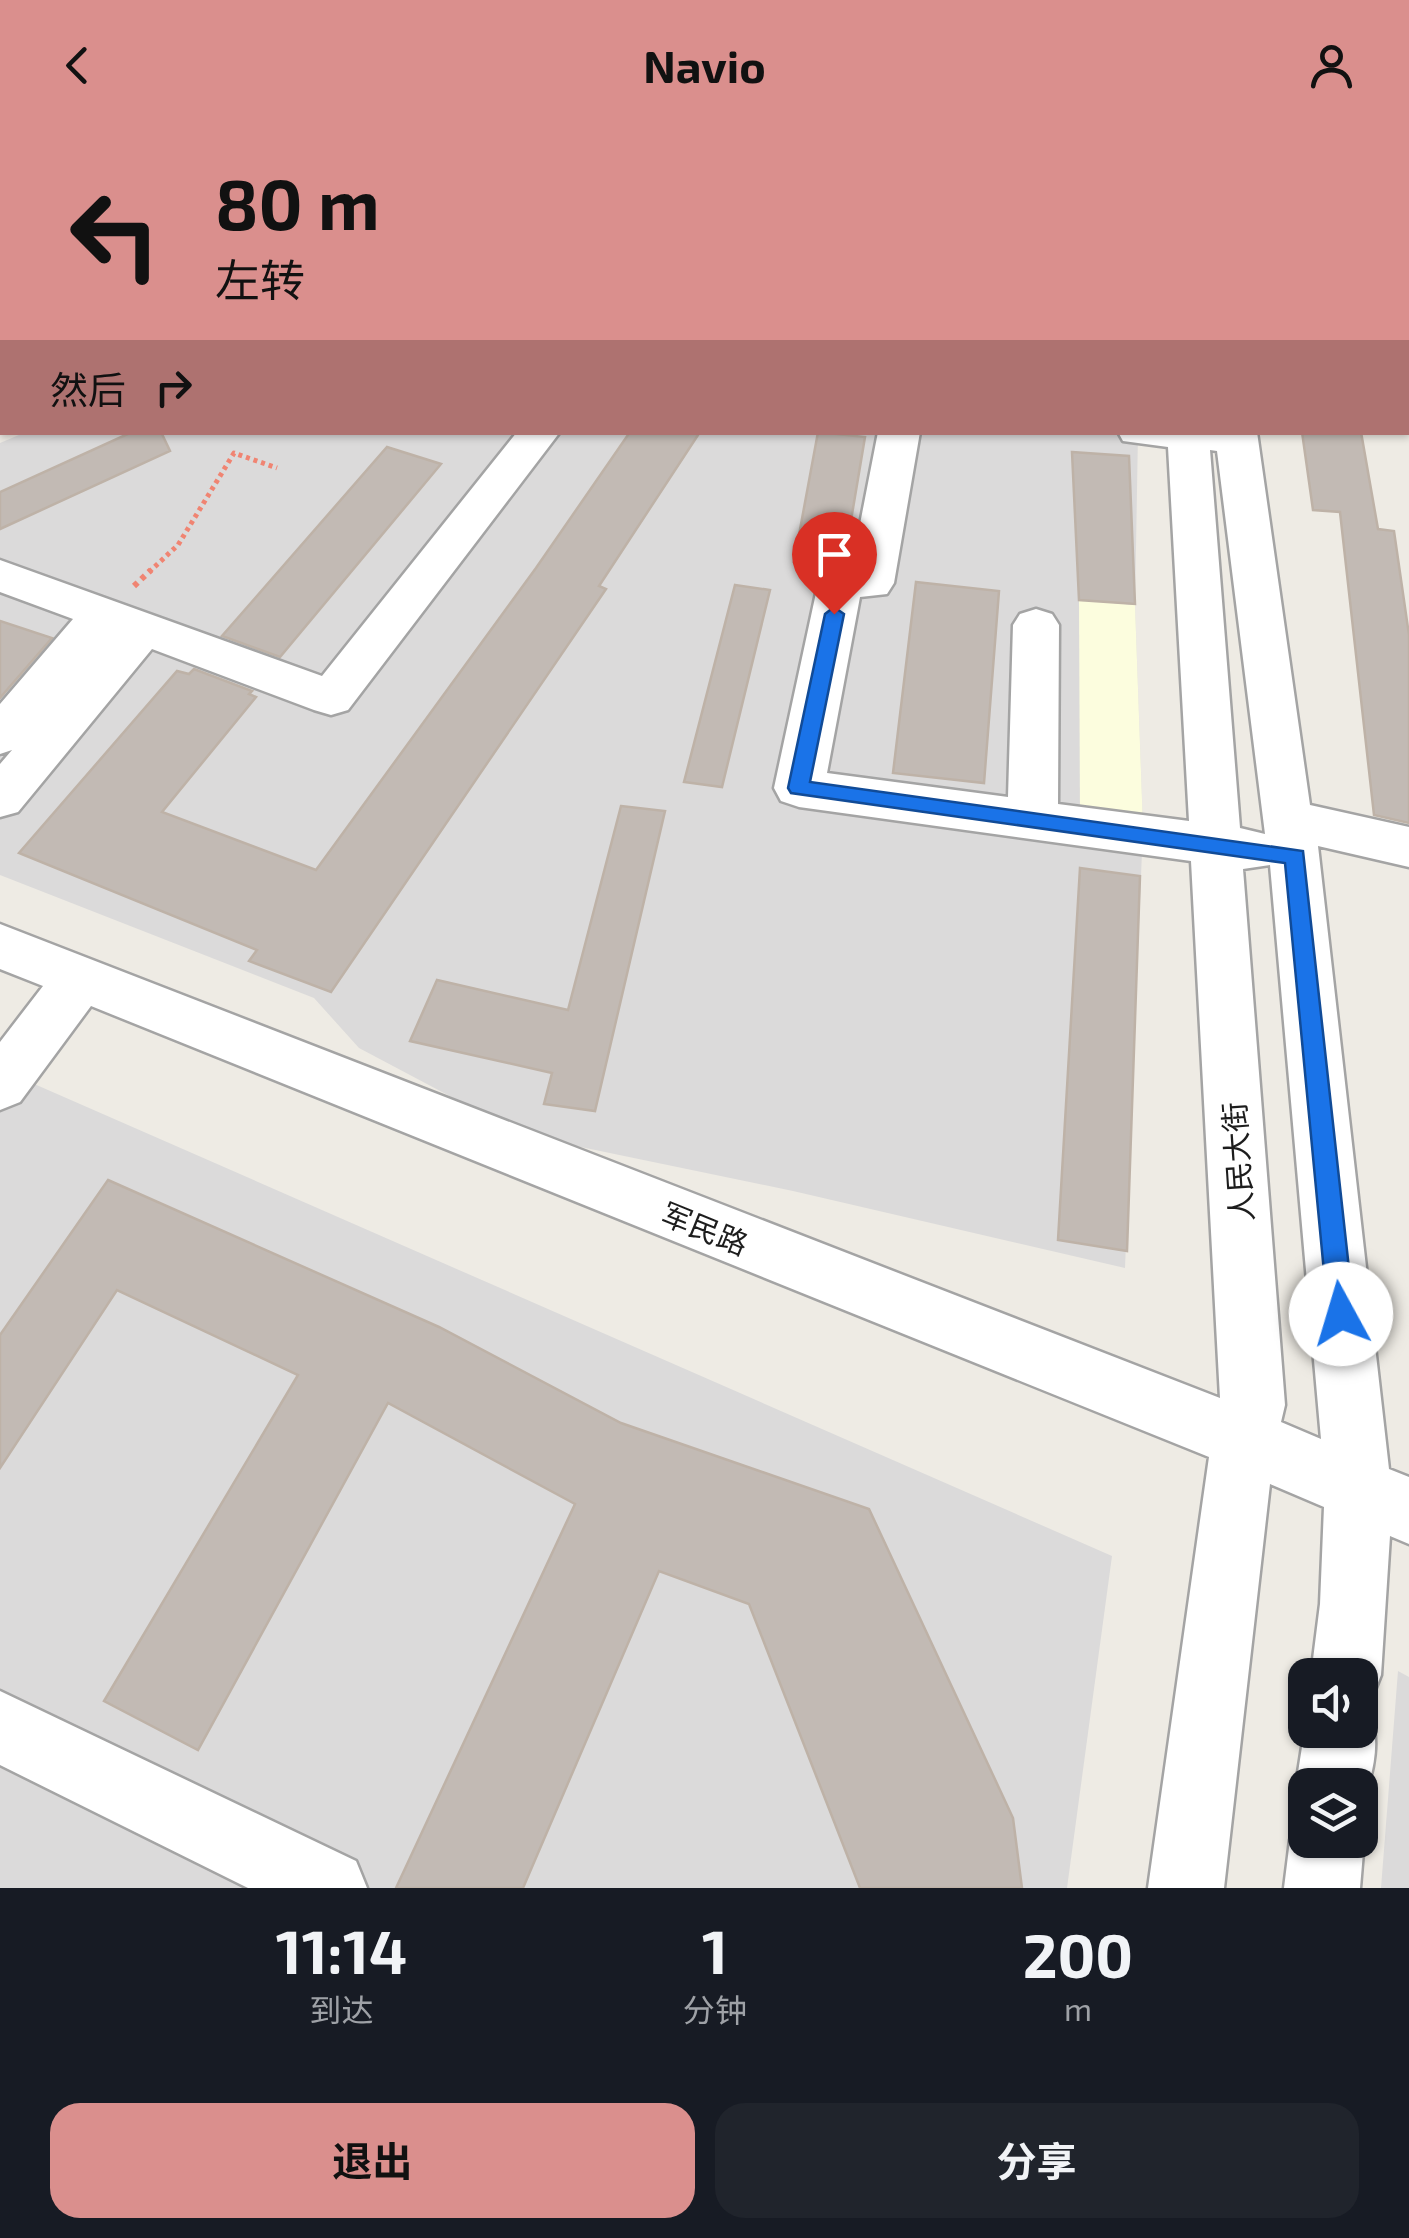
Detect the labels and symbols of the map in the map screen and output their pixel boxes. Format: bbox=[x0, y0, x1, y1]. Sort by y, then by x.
pin bbox=[792, 512, 877, 615]
street label: 人民大街 bbox=[1215, 1101, 1259, 1223]
street label: 军民路 bbox=[657, 1194, 753, 1262]
position arrow bbox=[1289, 1262, 1393, 1366]

